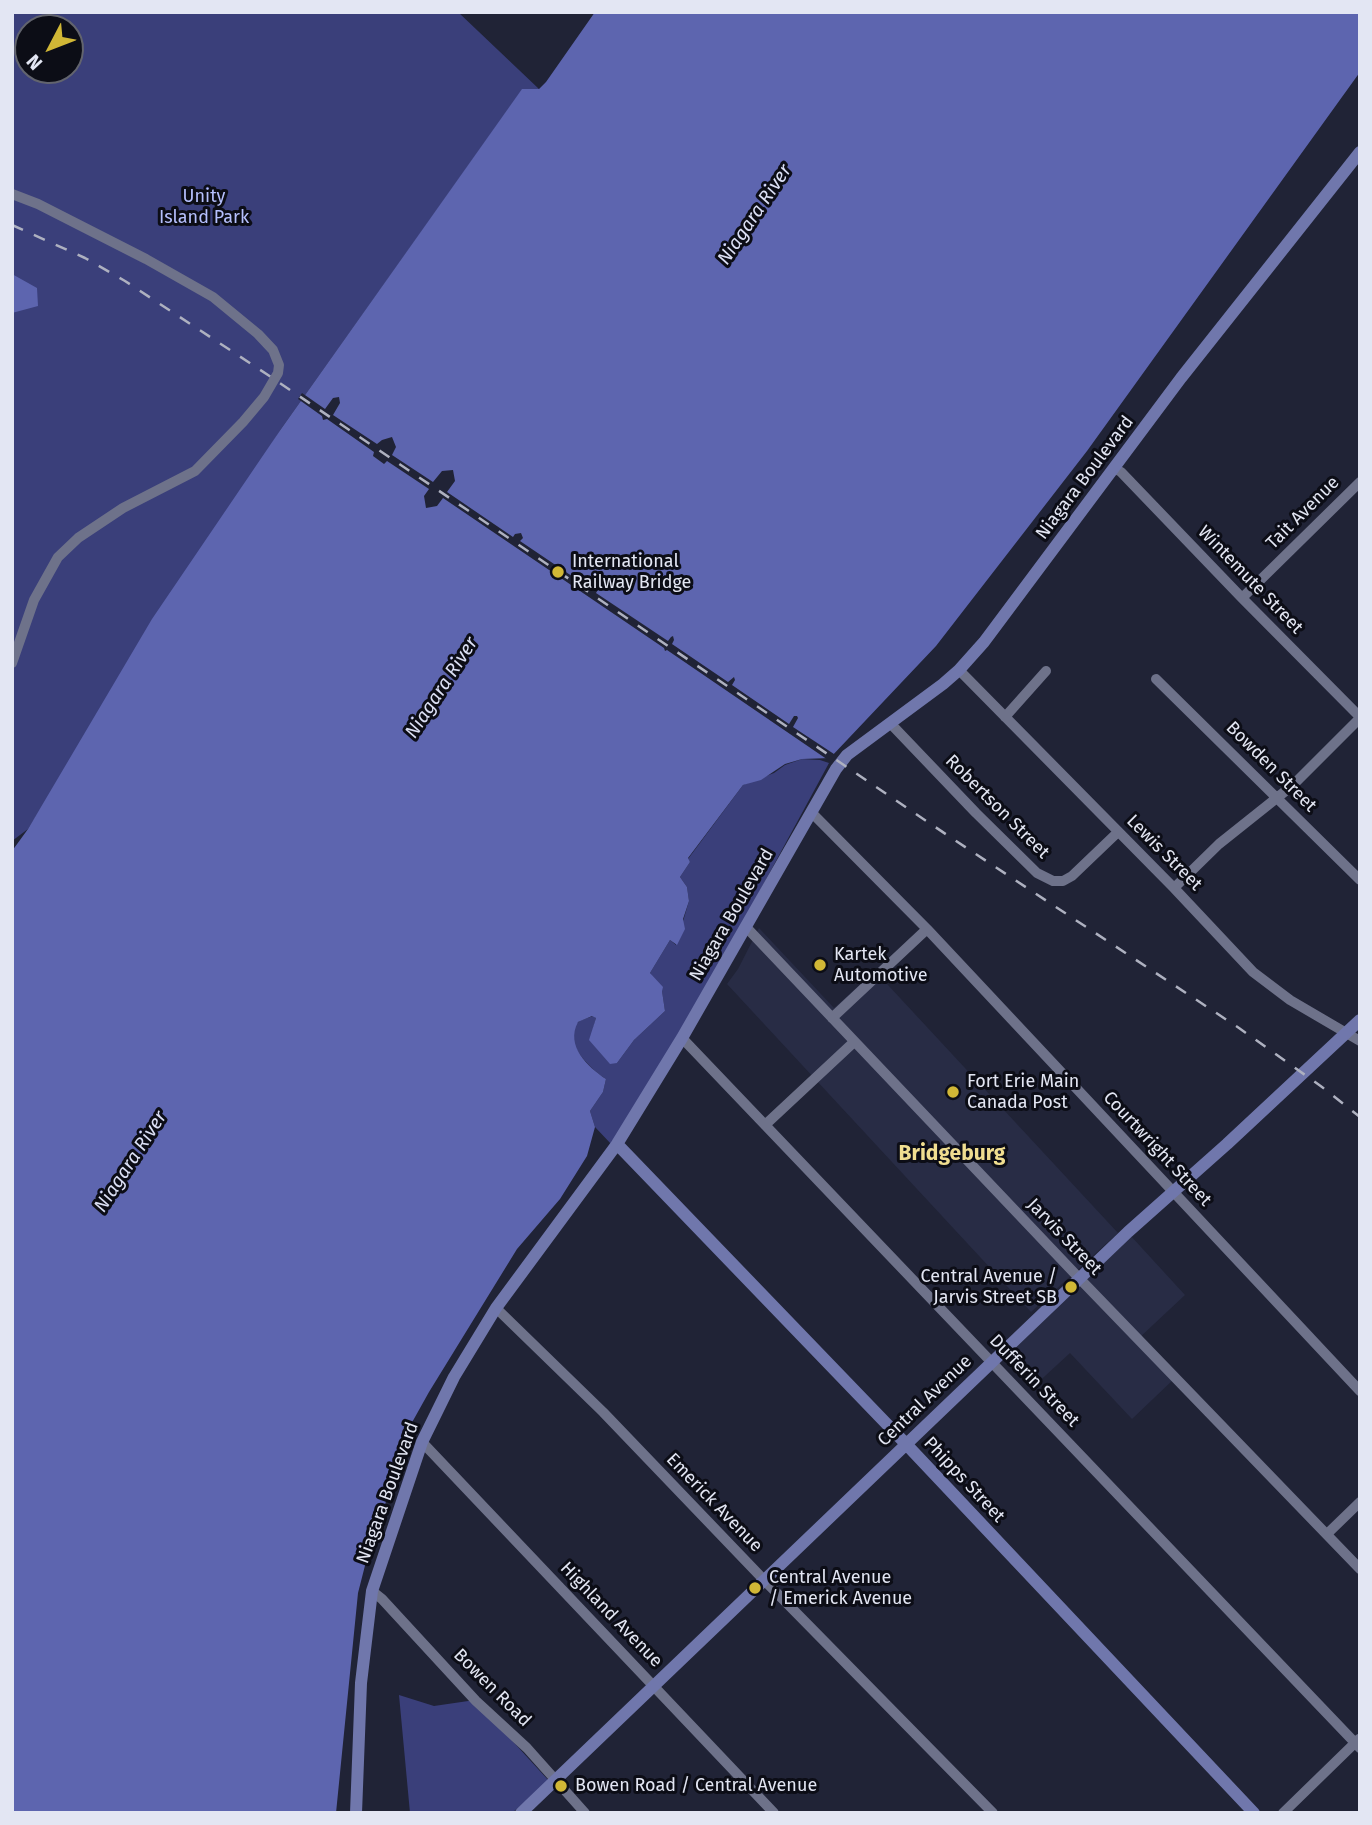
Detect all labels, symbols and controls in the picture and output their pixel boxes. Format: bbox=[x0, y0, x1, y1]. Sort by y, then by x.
north arrow bbox=[14, 14, 84, 84]
text: N bbox=[22, 50, 47, 74]
water label: Niagara River bbox=[713, 160, 797, 270]
park label: Unity Island Park bbox=[159, 186, 249, 228]
street label: Niagara Boulevard bbox=[1032, 412, 1138, 544]
street label: Tait Avenue bbox=[1262, 472, 1344, 554]
street label: Wintemute Street bbox=[1193, 521, 1307, 639]
place label: International Railway Bridge bbox=[572, 551, 691, 594]
marker: International Railway Bridge bbox=[550, 564, 566, 580]
water label: Niagara River bbox=[401, 633, 483, 743]
street label: Bowden Street bbox=[1221, 717, 1321, 817]
street label: Robertson Street bbox=[941, 751, 1053, 863]
street label: Lewis Street bbox=[1122, 811, 1206, 895]
street label: Niagara Boulevard bbox=[685, 845, 779, 985]
place label: Kartek Automotive bbox=[834, 944, 928, 986]
marker: Kartek Automotive bbox=[812, 957, 828, 973]
place label: Fort Erie Main Canada Post bbox=[967, 1071, 1079, 1114]
marker: Fort Erie Main Canada Post bbox=[945, 1084, 961, 1100]
street label: Courtwright Street bbox=[1098, 1087, 1216, 1211]
water label: Niagara River bbox=[90, 1107, 172, 1217]
district label: Bridgeburg bbox=[899, 1141, 1005, 1167]
street label: Jarvis Street bbox=[1022, 1194, 1106, 1280]
place label: Central Avenue / Jarvis Street SB bbox=[921, 1266, 1057, 1308]
marker: Central Avenue / Jarvis Street SB bbox=[1063, 1279, 1079, 1295]
street label: Dufferin Street bbox=[985, 1330, 1083, 1432]
street label: Central Avenue bbox=[874, 1351, 976, 1451]
street label: Niagara Boulevard bbox=[352, 1419, 424, 1567]
street label: Phipps Street bbox=[919, 1433, 1009, 1527]
street label: Emerick Avenue bbox=[661, 1449, 767, 1557]
street label: Highland Avenue bbox=[555, 1558, 667, 1672]
place label: Central Avenue / Emerick Avenue bbox=[769, 1567, 912, 1610]
marker: Central Avenue / Emerick Avenue bbox=[747, 1580, 763, 1596]
street label: Bowen Road bbox=[449, 1645, 535, 1731]
place label: Bowen Road / Central Avenue bbox=[575, 1775, 817, 1797]
marker: Bowen Road / Central Avenue bbox=[553, 1778, 569, 1794]

